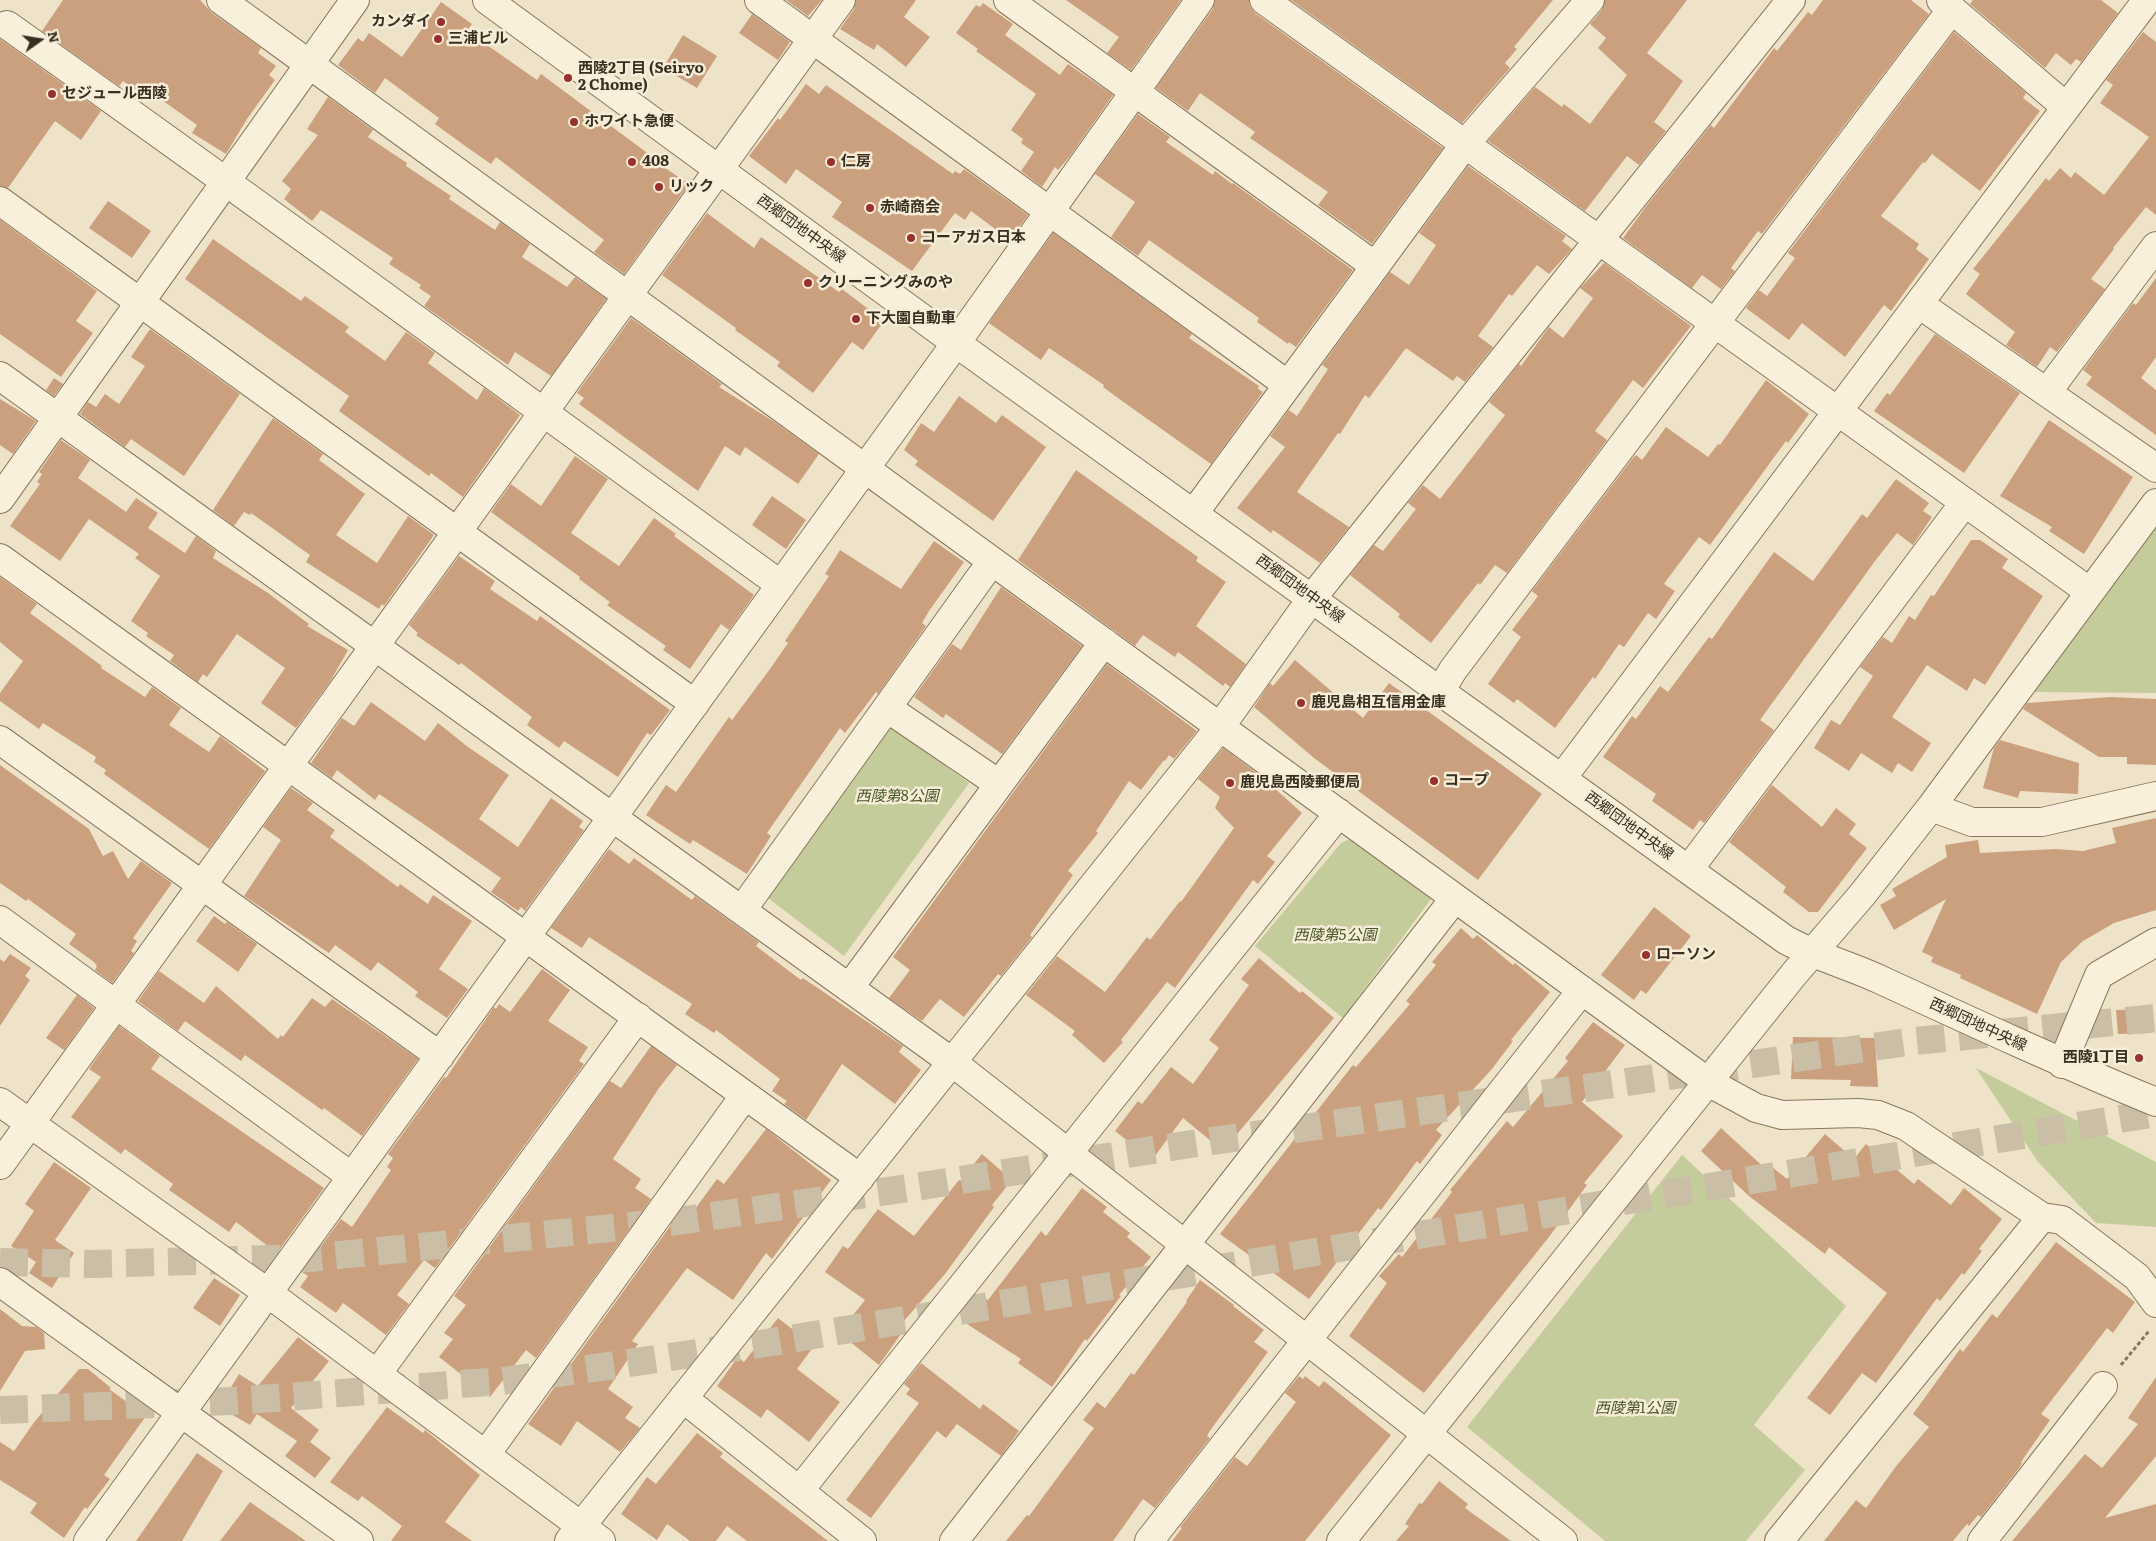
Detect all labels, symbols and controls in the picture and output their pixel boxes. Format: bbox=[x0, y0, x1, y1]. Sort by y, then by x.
place label: カンダイ bbox=[371, 13, 431, 31]
north arrow bbox=[15, 15, 65, 65]
marker: カンダイ bbox=[435, 16, 447, 28]
text: N bbox=[44, 29, 66, 45]
place label: 三浦ビル bbox=[448, 30, 508, 48]
marker: 三浦ビル bbox=[432, 33, 444, 45]
place label: 西陵2丁目 (Seiryo 2 Chome) bbox=[578, 60, 704, 95]
marker: 西陵2丁目 (Seiryo 2 Chome) bbox=[562, 72, 574, 84]
place label: セジュール西陵 bbox=[62, 85, 167, 103]
marker: セジュール西陵 bbox=[46, 88, 58, 100]
place label: ホワイト急便 bbox=[584, 113, 674, 131]
marker: ホワイト急便 bbox=[568, 116, 580, 128]
place label: 408 bbox=[642, 153, 669, 171]
place label: 仁房 bbox=[841, 153, 871, 171]
marker: 408 bbox=[626, 156, 638, 168]
marker: 仁房 bbox=[825, 156, 837, 168]
place label: リック bbox=[669, 178, 714, 196]
marker: リック bbox=[653, 181, 665, 193]
street label: 西郷団地中央線 bbox=[753, 191, 849, 267]
place label: 赤崎商会 bbox=[880, 199, 940, 217]
marker: 赤崎商会 bbox=[864, 202, 876, 214]
place label: コーアガス日本 bbox=[921, 229, 1026, 247]
marker: コーアガス日本 bbox=[905, 232, 917, 244]
place label: クリーニングみのや bbox=[818, 274, 953, 292]
marker: クリーニングみのや bbox=[802, 277, 814, 289]
place label: 下大園自動車 bbox=[866, 310, 956, 328]
marker: 下大園自動車 bbox=[850, 313, 862, 325]
street label: 西郷団地中央線 bbox=[1252, 551, 1348, 627]
place label: 鹿児島相互信用金庫 bbox=[1311, 694, 1446, 712]
marker: 鹿児島相互信用金庫 bbox=[1295, 697, 1307, 709]
place label: コープ bbox=[1444, 772, 1489, 790]
place label: 鹿児島西陵郵便局 bbox=[1240, 774, 1360, 792]
marker: コープ bbox=[1428, 775, 1440, 787]
marker: 鹿児島西陵郵便局 bbox=[1224, 777, 1236, 789]
park label: 西陵第8公園 bbox=[856, 788, 938, 806]
street label: 西郷団地中央線 bbox=[1581, 788, 1677, 864]
park label: 西陵第5公園 bbox=[1294, 927, 1376, 945]
place label: ローソン bbox=[1656, 946, 1716, 964]
marker: ローソン bbox=[1640, 949, 1652, 961]
street label: 西郷団地中央線 bbox=[1927, 995, 2029, 1055]
place label: 西陵1丁目 bbox=[2063, 1049, 2129, 1067]
marker: 西陵1丁目 bbox=[2133, 1052, 2145, 1064]
park label: 西陵第1公園 bbox=[1595, 1400, 1675, 1418]

